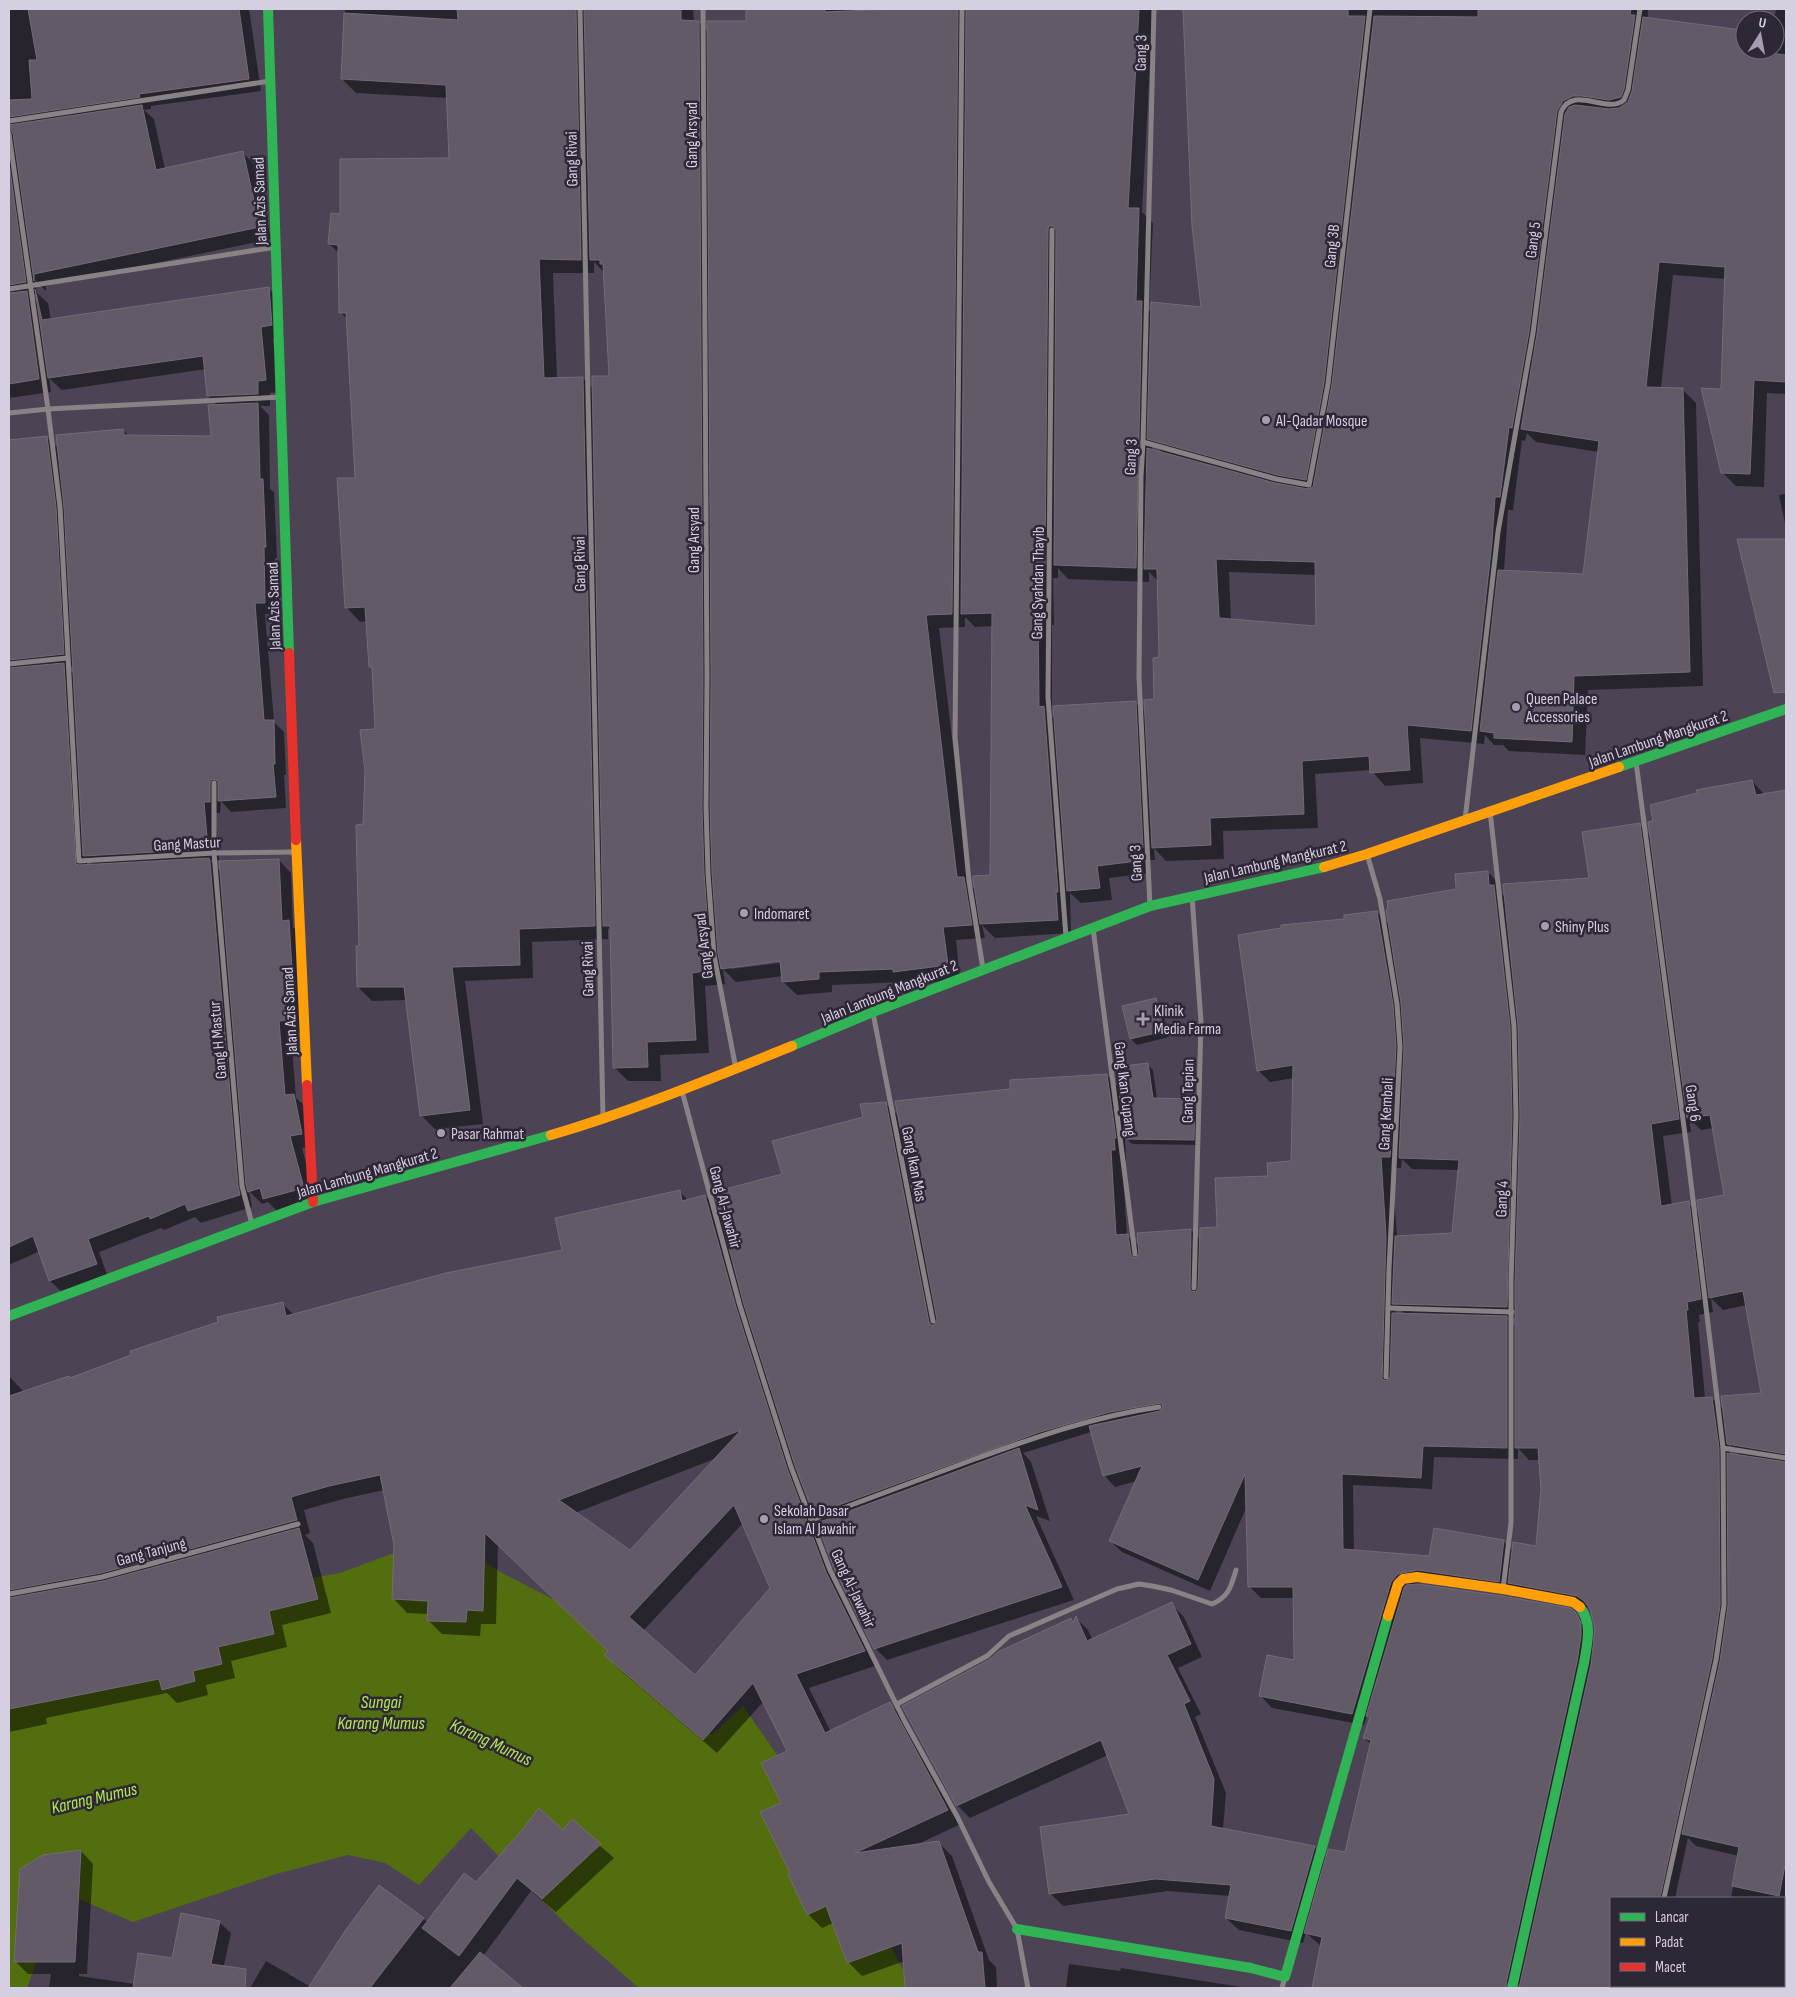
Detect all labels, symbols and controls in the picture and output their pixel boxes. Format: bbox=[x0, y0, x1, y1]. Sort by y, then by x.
north arrow bbox=[1735, 10, 1785, 60]
text: U bbox=[1757, 14, 1768, 32]
street label: Gang 3 bbox=[1132, 35, 1151, 71]
street label: Gang Arsyad bbox=[683, 102, 702, 168]
street label: Gang Rivai bbox=[563, 131, 582, 187]
street label: Jalan Azis Samad bbox=[249, 157, 272, 246]
street label: Gang 5 bbox=[1522, 221, 1545, 259]
street label: Gang 3B bbox=[1321, 223, 1344, 269]
place label: Al-Qadar Mosque bbox=[1275, 412, 1367, 431]
marker: Al-Qadar Mosque bbox=[1260, 414, 1272, 426]
street label: Gang 3 bbox=[1121, 438, 1142, 476]
street label: Gang Arsyad bbox=[685, 507, 704, 573]
street label: Gang Syahdan Thayib bbox=[1028, 526, 1049, 640]
street label: Gang Rivai bbox=[571, 536, 590, 592]
street label: Jalan Azis Samad bbox=[263, 562, 286, 651]
place label: Queen Palace Accessories bbox=[1525, 690, 1597, 727]
marker: Queen Palace Accessories bbox=[1510, 701, 1522, 713]
street label: Jalan Lambung Mangkurat 2 bbox=[1586, 707, 1730, 772]
street label: Gang Mastur bbox=[153, 833, 222, 856]
street label: Jalan Lambung Mangkurat 2 bbox=[1201, 837, 1348, 888]
street label: Gang 3 bbox=[1126, 844, 1147, 882]
place label: Indomaret bbox=[754, 905, 810, 924]
marker: Indomaret bbox=[738, 907, 750, 919]
street label: Gang Arsyad bbox=[691, 912, 718, 980]
place label: Shiny Plus bbox=[1555, 918, 1610, 937]
marker: Shiny Plus bbox=[1539, 920, 1551, 932]
street label: Gang Rivai bbox=[579, 941, 598, 997]
street label: Jalan Lambung Mangkurat 2 bbox=[818, 956, 961, 1029]
street label: Jalan Azis Samad bbox=[279, 966, 302, 1056]
street label: Gang H Mastur bbox=[206, 1000, 231, 1080]
place label: Klinik Media Farma bbox=[1154, 1002, 1221, 1039]
marker: Klinik Media Farma bbox=[1136, 1012, 1150, 1026]
street label: Gang Ikan Cupang bbox=[1109, 1041, 1140, 1138]
street label: Gang Tepian bbox=[1178, 1059, 1199, 1123]
street label: Gang Kembali bbox=[1375, 1077, 1398, 1151]
street label: Gang 6 bbox=[1681, 1084, 1704, 1123]
place label: Pasar Rahmat bbox=[451, 1125, 524, 1144]
street label: Gang Ikan Mas bbox=[897, 1125, 930, 1204]
marker: Pasar Rahmat bbox=[435, 1127, 447, 1139]
street label: Jalan Lambung Mangkurat 2 bbox=[294, 1144, 440, 1203]
street label: Gang Al-Jawahir bbox=[704, 1164, 745, 1251]
street label: Gang 4 bbox=[1492, 1180, 1513, 1218]
place label: Sekolah Dasar Islam Al Jawahir bbox=[774, 1502, 857, 1539]
marker: Sekolah Dasar Islam Al Jawahir bbox=[758, 1513, 770, 1525]
street label: Gang Tanjung bbox=[115, 1534, 188, 1571]
street label: Gang Al-Jawahir bbox=[826, 1546, 879, 1631]
water label: Sungai Karang Mumus bbox=[337, 1692, 425, 1734]
water label: Karang Mumus bbox=[447, 1714, 536, 1771]
water label: Karang Mumus bbox=[49, 1778, 140, 1819]
legend bbox=[1610, 1897, 1785, 1987]
text: Lancar bbox=[1655, 1908, 1689, 1927]
text: Padat bbox=[1655, 1933, 1684, 1952]
text: Macet bbox=[1655, 1958, 1687, 1977]

